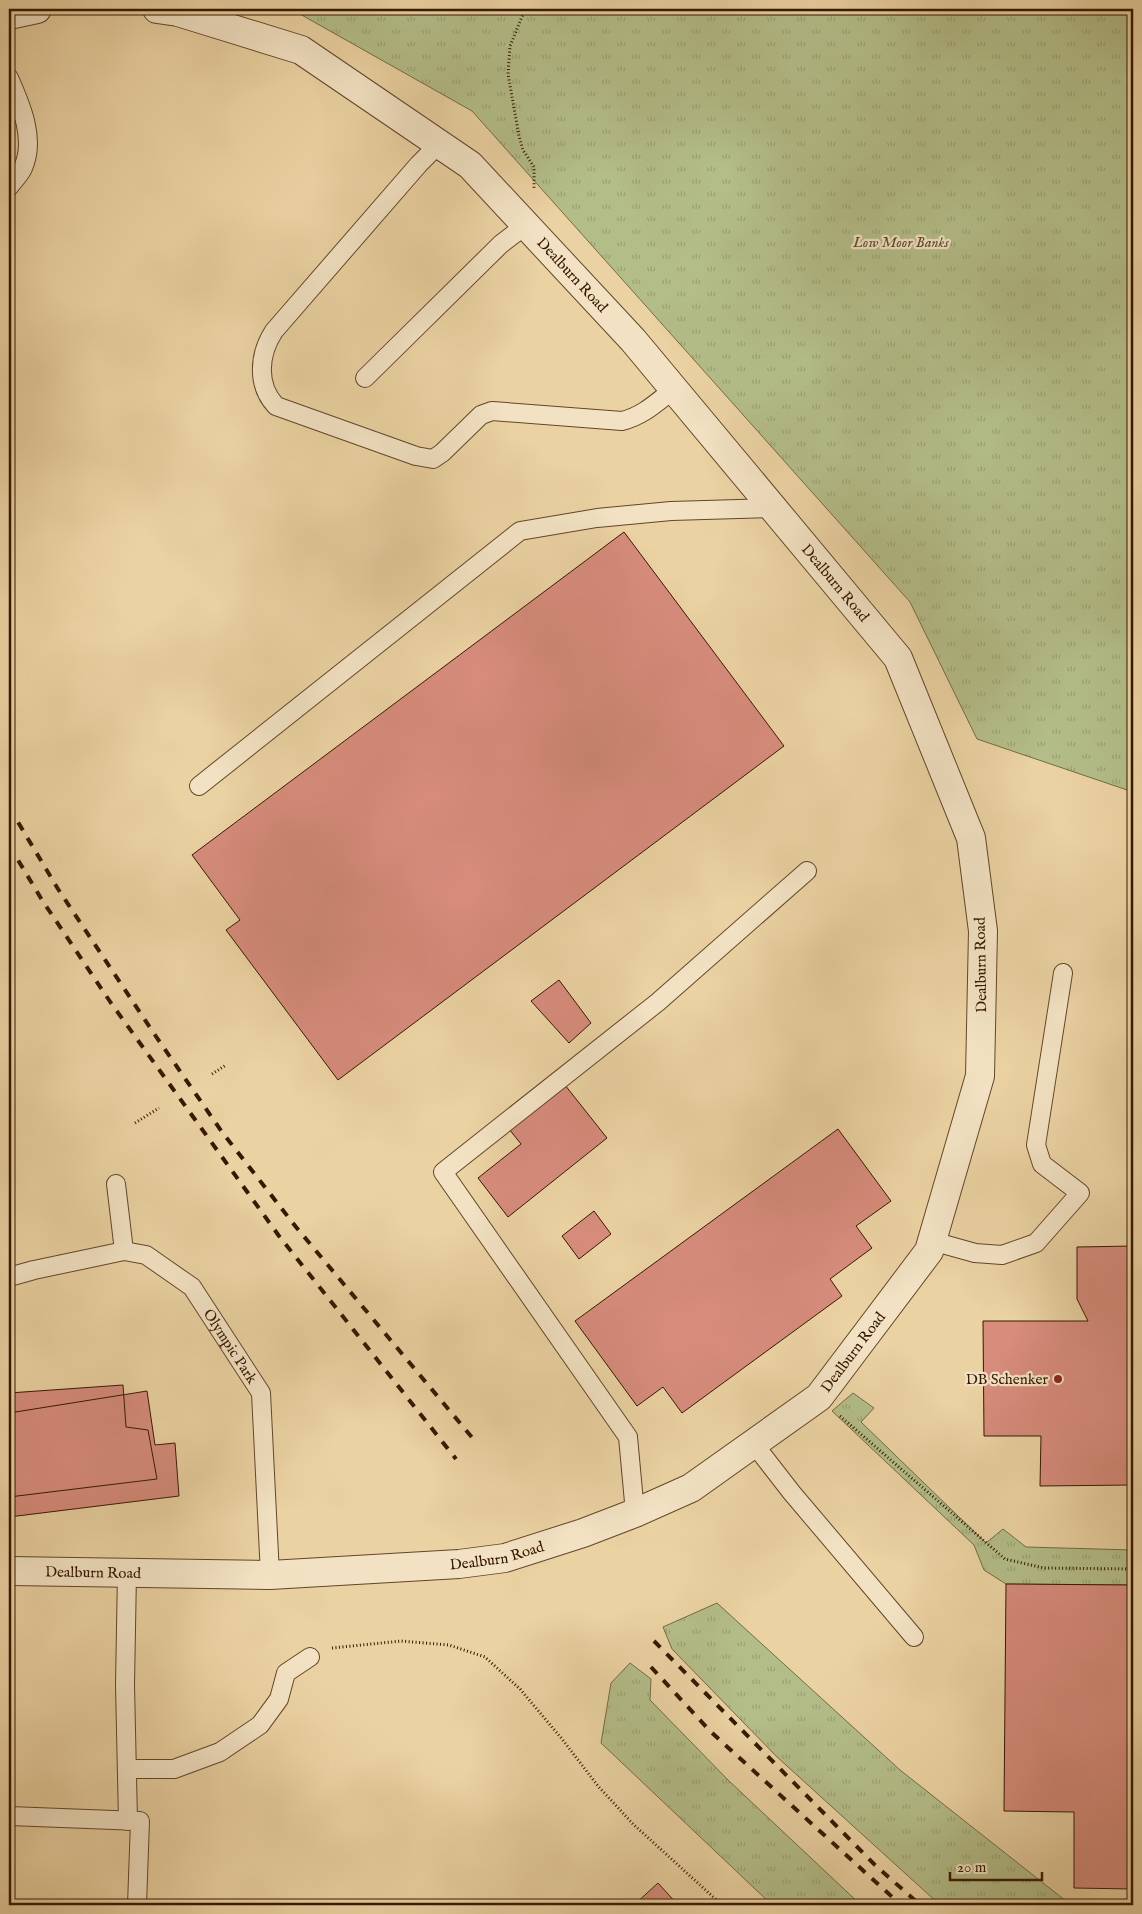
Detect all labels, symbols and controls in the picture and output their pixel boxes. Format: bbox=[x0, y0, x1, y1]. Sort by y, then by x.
street label: Dealburn Road bbox=[532, 233, 612, 317]
park label: Low Moor Banks bbox=[852, 233, 950, 252]
street label: Dealburn Road bbox=[797, 540, 874, 627]
street label: Dealburn Road bbox=[971, 916, 991, 1013]
street label: Olympic Park bbox=[199, 1305, 262, 1388]
street label: Dealburn Road bbox=[816, 1307, 890, 1396]
place label: DB Schenker bbox=[966, 1370, 1048, 1389]
marker: DB Schenker bbox=[1052, 1373, 1064, 1385]
street label: Dealburn Road bbox=[449, 1536, 547, 1574]
street label: Dealburn Road bbox=[45, 1562, 142, 1583]
scale bar bbox=[950, 1849, 1042, 1881]
text: 20 m bbox=[957, 1858, 987, 1877]

